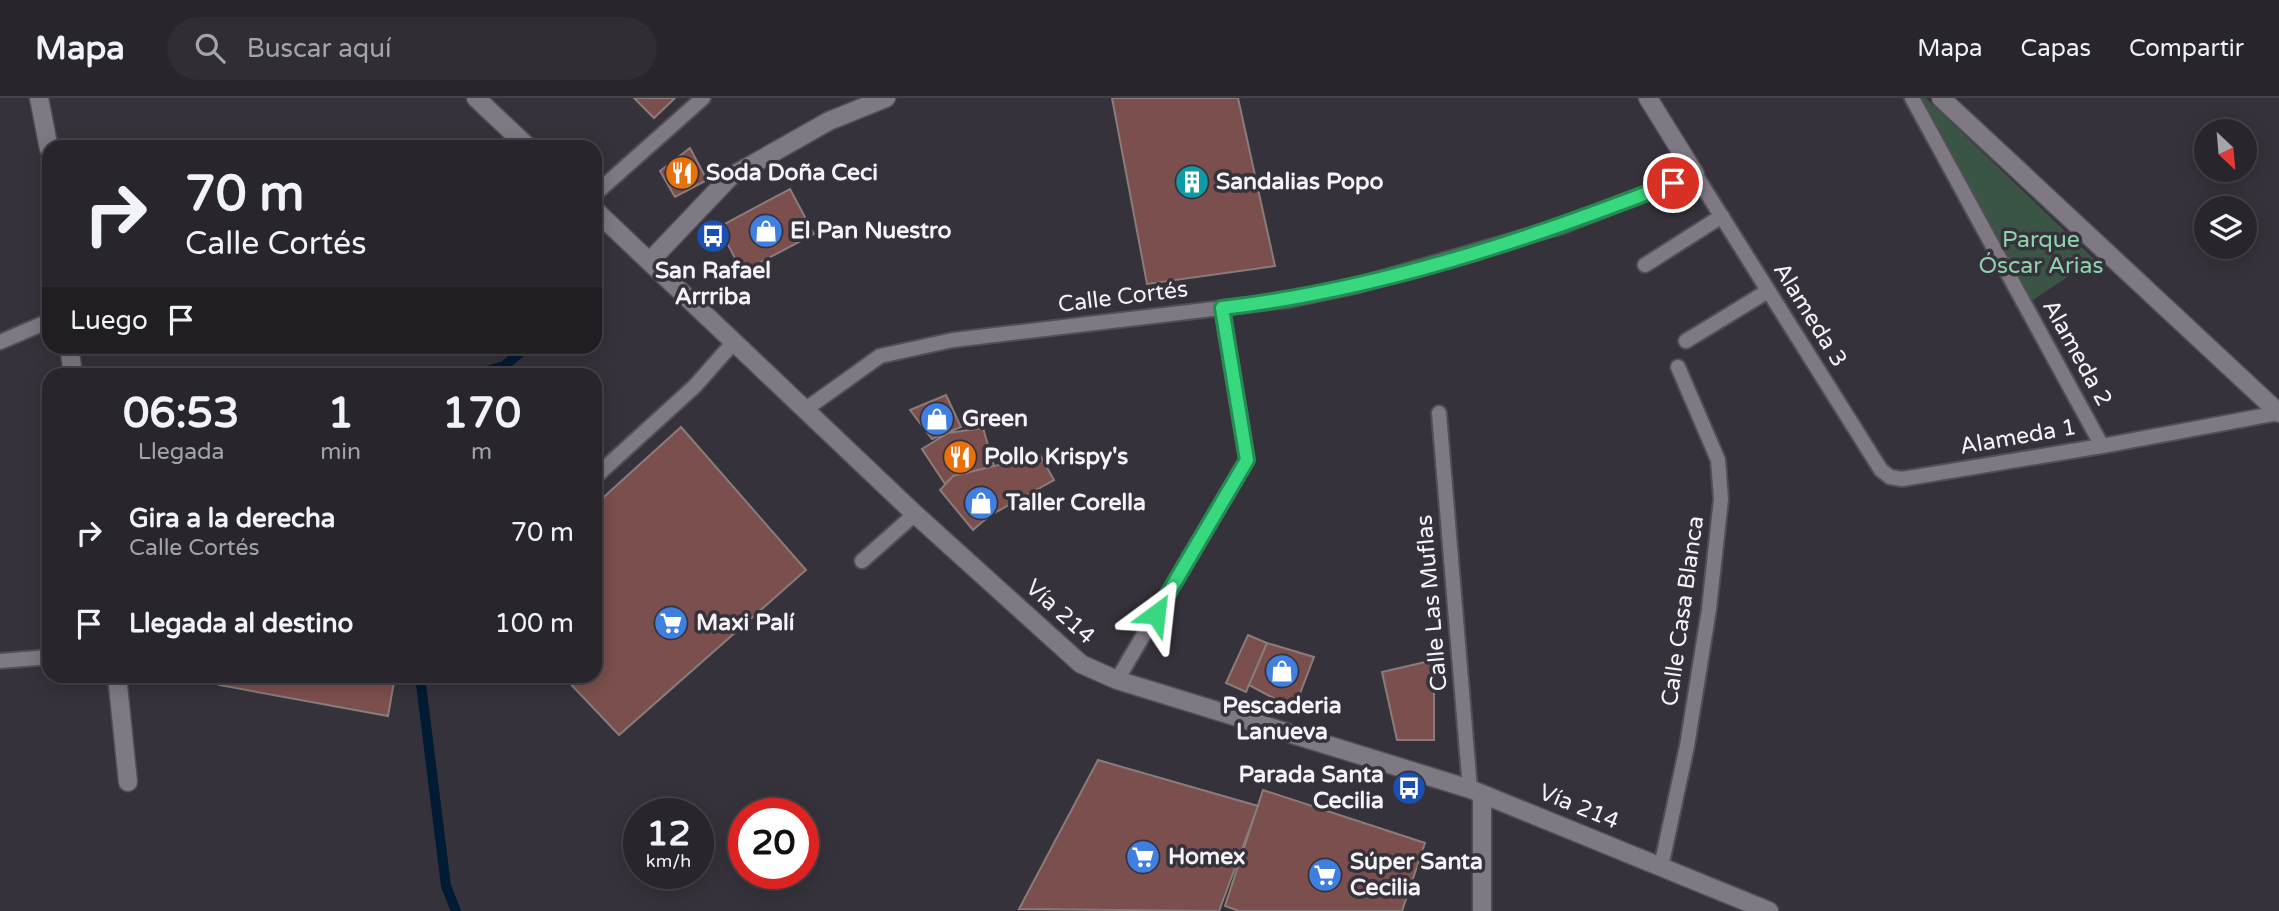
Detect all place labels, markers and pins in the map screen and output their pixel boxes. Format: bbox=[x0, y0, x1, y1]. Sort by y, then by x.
pin bbox=[1643, 153, 1703, 213]
restaurant icon: Soda Doña Ceci bbox=[663, 154, 701, 192]
place label: Soda Doña Ceci bbox=[706, 159, 878, 187]
building icon: Sandalias Popo bbox=[1173, 163, 1211, 201]
place label: Sandalias Popo bbox=[1216, 168, 1384, 196]
shop icon: El Pan Nuestro bbox=[747, 212, 785, 250]
bus stop icon: San Rafael Arrriba bbox=[694, 217, 732, 255]
place label: El Pan Nuestro bbox=[790, 217, 952, 245]
place label: San Rafael Arrriba bbox=[655, 257, 771, 311]
shop icon: Green bbox=[918, 400, 956, 438]
place label: Green bbox=[962, 405, 1028, 433]
restaurant icon: Pollo Krispy's bbox=[941, 438, 979, 476]
place label: Pollo Krispy's bbox=[984, 443, 1128, 471]
shop icon: Taller Corella bbox=[962, 484, 1000, 522]
place label: Taller Corella bbox=[1005, 489, 1146, 517]
supermarket icon: Maxi Palí bbox=[652, 604, 690, 642]
place label: Maxi Palí bbox=[696, 609, 795, 637]
shop icon: Pescaderia Lanueva bbox=[1263, 652, 1301, 690]
place label: Pescaderia Lanueva bbox=[1222, 692, 1342, 746]
place label: Parada Santa Cecilia bbox=[1239, 761, 1384, 815]
bus stop icon: Parada Santa Cecilia bbox=[1390, 769, 1428, 807]
supermarket icon: Homex bbox=[1124, 838, 1162, 876]
place label: Homex bbox=[1168, 843, 1245, 871]
place label: Súper Santa Cecilia bbox=[1350, 848, 1483, 902]
supermarket icon: Súper Santa Cecilia bbox=[1306, 856, 1344, 894]

